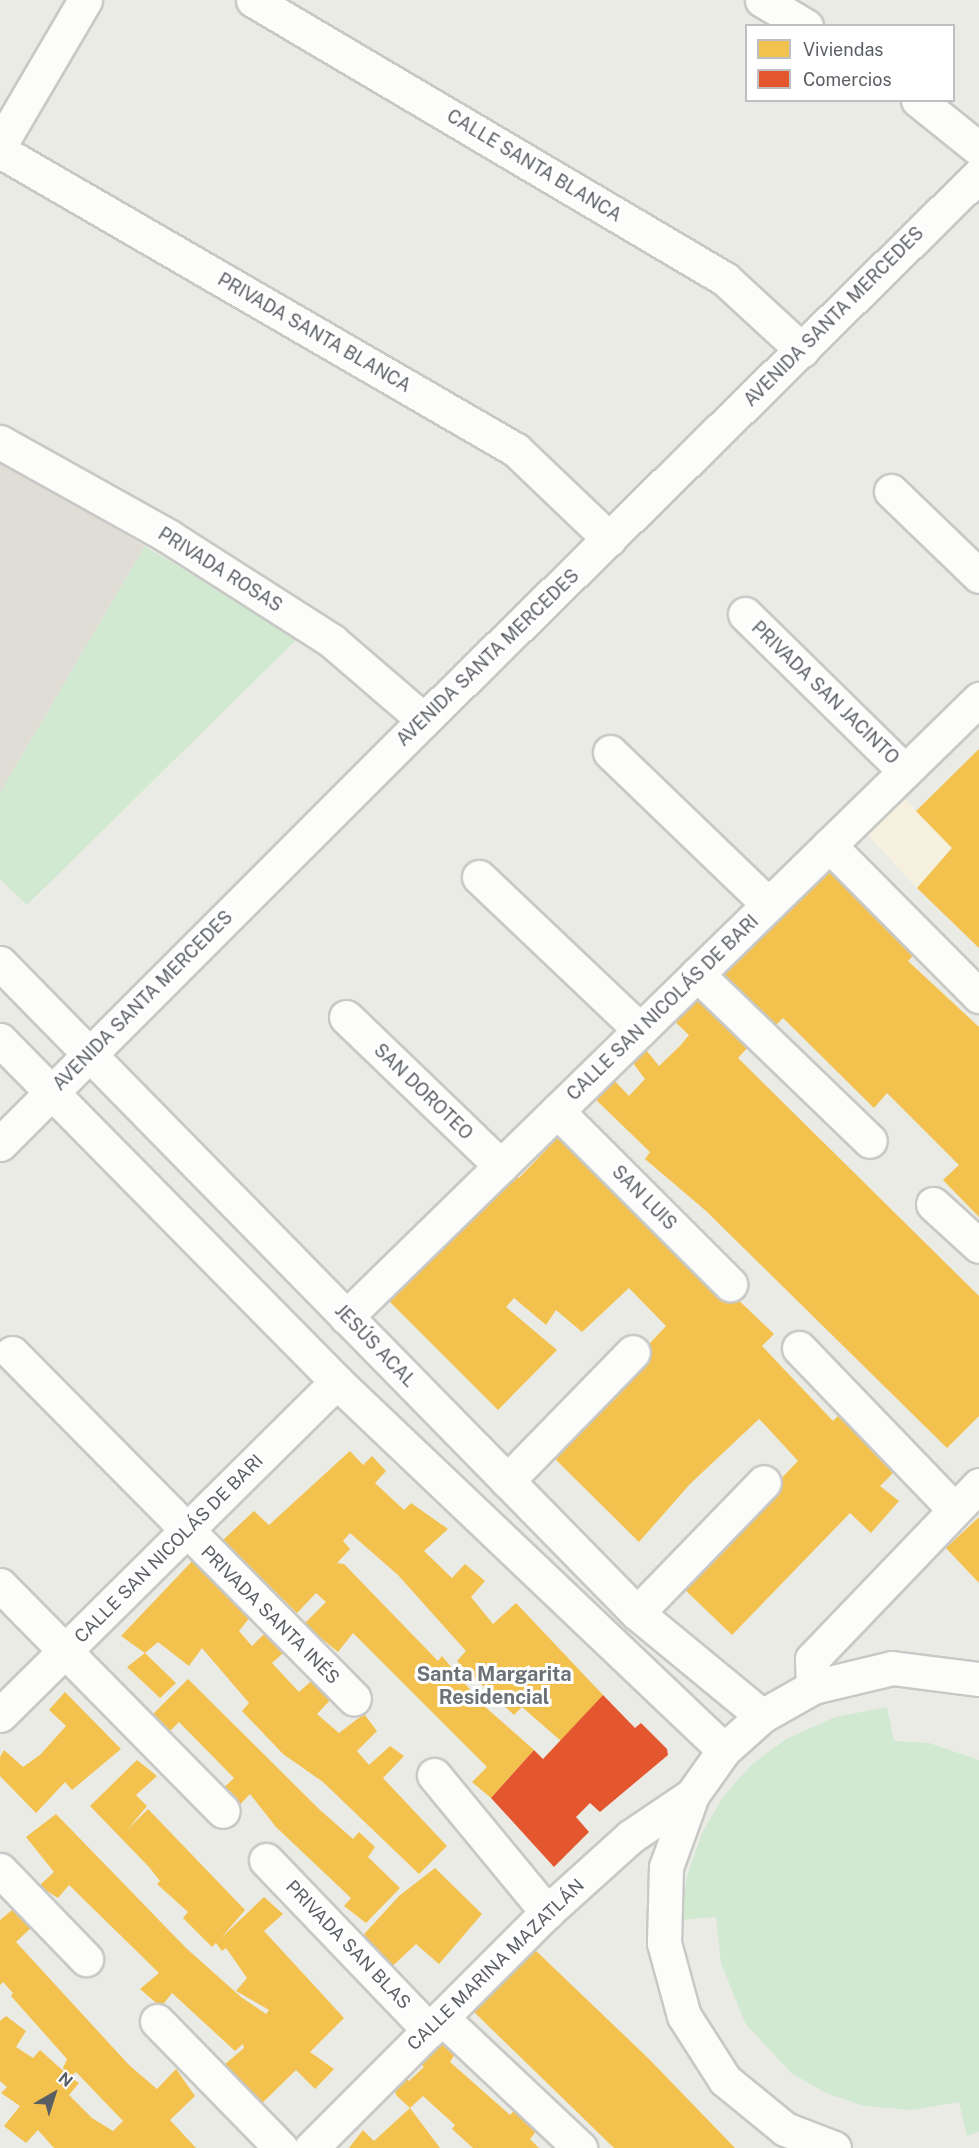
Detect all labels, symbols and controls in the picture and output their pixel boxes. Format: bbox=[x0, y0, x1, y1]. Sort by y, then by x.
legend bbox=[745, 24, 955, 102]
text: Viviendas bbox=[803, 39, 883, 60]
text: Comercios bbox=[803, 69, 892, 90]
street label: CALLE SANTA BLANCA bbox=[443, 105, 625, 227]
street label: AVENIDA SANTA MERCEDES bbox=[740, 223, 928, 411]
street label: PRIVADA SANTA BLANCA bbox=[214, 269, 414, 397]
street label: PRIVADA ROSAS bbox=[154, 523, 286, 617]
street label: AVENIDA SANTA MERCEDES bbox=[392, 565, 584, 751]
street label: PRIVADA SAN JACINTO bbox=[747, 617, 903, 769]
street label: AVENIDA SANTA MERCEDES bbox=[49, 907, 237, 1095]
street label: CALLE SAN NICOLÁS DE BARI bbox=[563, 911, 763, 1105]
street label: SAN DOROTEO bbox=[369, 1040, 477, 1144]
street label: SAN LUIS bbox=[607, 1161, 681, 1235]
street label: JESÚS ACAL bbox=[330, 1300, 420, 1392]
street label: CALLE SAN NICOLÁS DE BARI bbox=[70, 1450, 268, 1648]
street label: PRIVADA SANTA INÉS bbox=[196, 1541, 344, 1689]
district label: Santa Margarita Residencial bbox=[416, 1662, 572, 1709]
street label: CALLE MARINA MAZATLÁN bbox=[403, 1875, 589, 2055]
street label: PRIVADA SAN BLAS bbox=[281, 1876, 415, 2014]
north arrow bbox=[24, 2064, 84, 2124]
text: N bbox=[55, 2068, 76, 2091]

